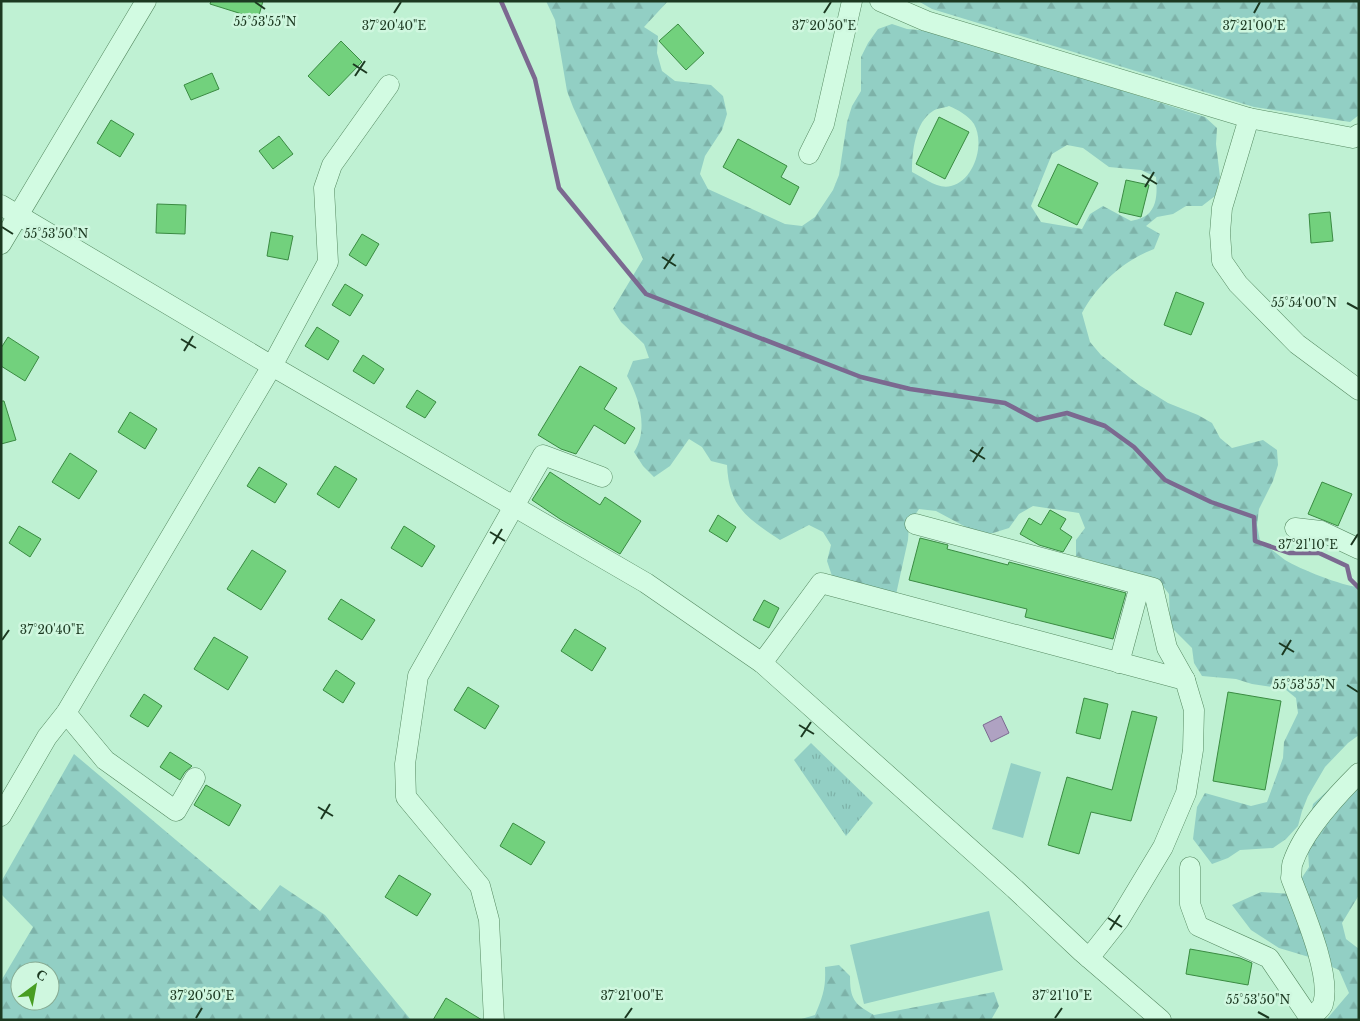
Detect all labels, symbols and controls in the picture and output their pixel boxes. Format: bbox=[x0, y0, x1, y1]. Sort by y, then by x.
text: 55°53'55"N bbox=[234, 14, 297, 29]
text: 37°20'40"E bbox=[362, 18, 426, 33]
text: 37°20'50"E bbox=[792, 18, 856, 33]
text: 37°21'00"E bbox=[1222, 18, 1286, 33]
text: 55°53'50"N bbox=[24, 226, 88, 241]
text: 55°54'00"N bbox=[1271, 295, 1337, 310]
text: 37°21'10"E bbox=[1278, 537, 1338, 552]
text: 37°20'40"E bbox=[20, 622, 84, 637]
text: 55°53'55"N bbox=[1273, 677, 1336, 692]
north arrow bbox=[10, 961, 60, 1011]
text: С bbox=[33, 965, 51, 985]
text: 37°20'50"E bbox=[170, 988, 234, 1003]
text: 37°21'00"E bbox=[600, 988, 664, 1003]
text: 37°21'10"E bbox=[1032, 988, 1092, 1003]
text: 55°53'50"N bbox=[1226, 992, 1290, 1007]

